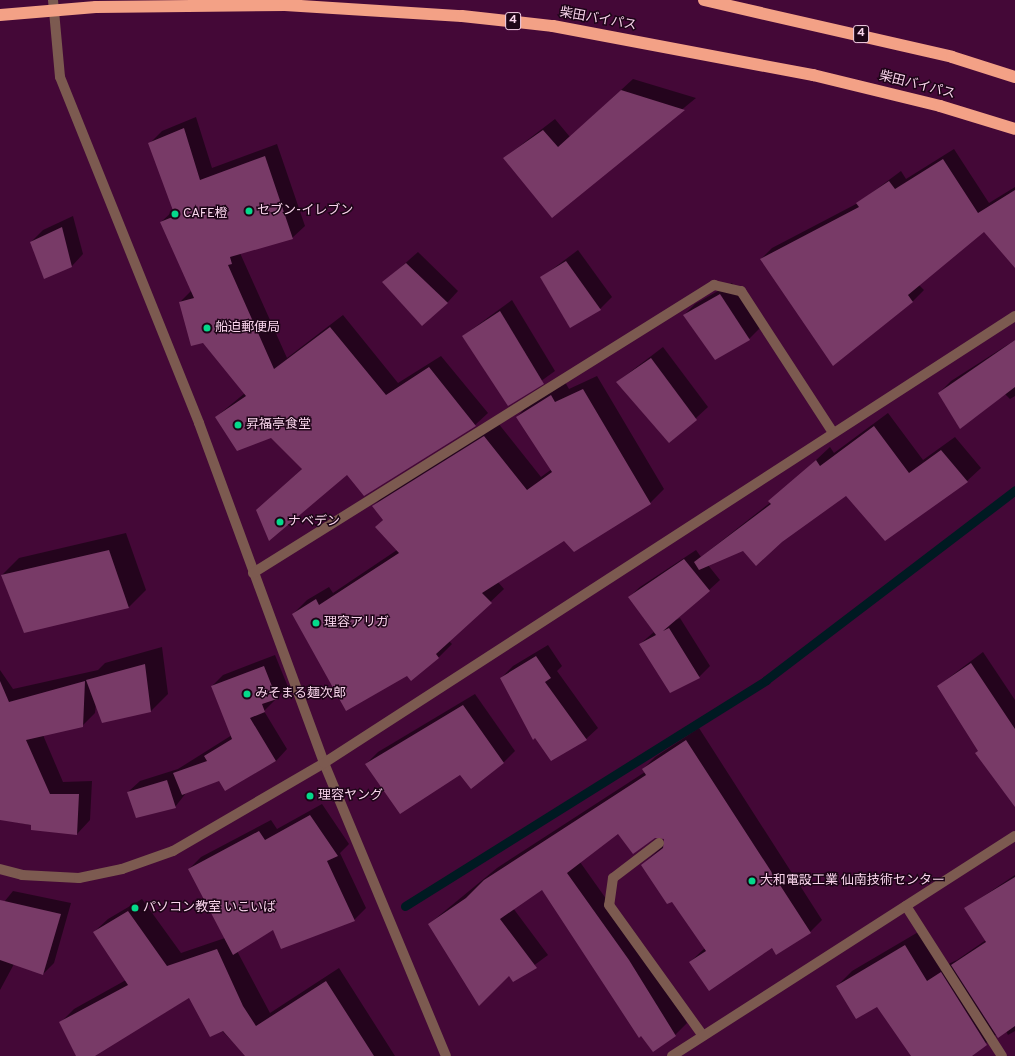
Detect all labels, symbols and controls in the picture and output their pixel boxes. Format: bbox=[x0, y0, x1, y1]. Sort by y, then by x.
street label: 柴田バイパス bbox=[558, 6, 638, 34]
road number: 4 bbox=[505, 11, 521, 31]
road number: 4 bbox=[853, 24, 869, 44]
street label: 柴田バイパス bbox=[877, 69, 957, 103]
place label: セブン-イレブン bbox=[257, 203, 353, 219]
place label: CAFE橙 bbox=[183, 206, 228, 222]
marker: セブン-イレブン bbox=[244, 206, 254, 216]
marker: CAFE橙 bbox=[170, 209, 180, 219]
place label: 船迫郵便局 bbox=[215, 320, 280, 336]
marker: 船迫郵便局 bbox=[202, 323, 212, 333]
place label: 昇福亭食堂 bbox=[246, 417, 311, 433]
marker: 昇福亭食堂 bbox=[233, 420, 243, 430]
place label: ナベデン bbox=[288, 514, 340, 530]
marker: ナベデン bbox=[275, 517, 285, 527]
place label: 理容アリガ bbox=[324, 615, 389, 631]
marker: 理容アリガ bbox=[311, 618, 321, 628]
place label: みそまる麺次郎 bbox=[255, 686, 346, 702]
marker: みそまる麺次郎 bbox=[242, 689, 252, 699]
place label: 理容ヤング bbox=[318, 788, 383, 804]
marker: 理容ヤング bbox=[305, 791, 315, 801]
place label: 大和電設工業 仙南技術センター bbox=[760, 873, 945, 889]
marker: 大和電設工業 仙南技術センター bbox=[747, 876, 757, 886]
place label: パソコン教室 いこいば bbox=[143, 900, 276, 916]
marker: パソコン教室 いこいば bbox=[130, 903, 140, 913]

